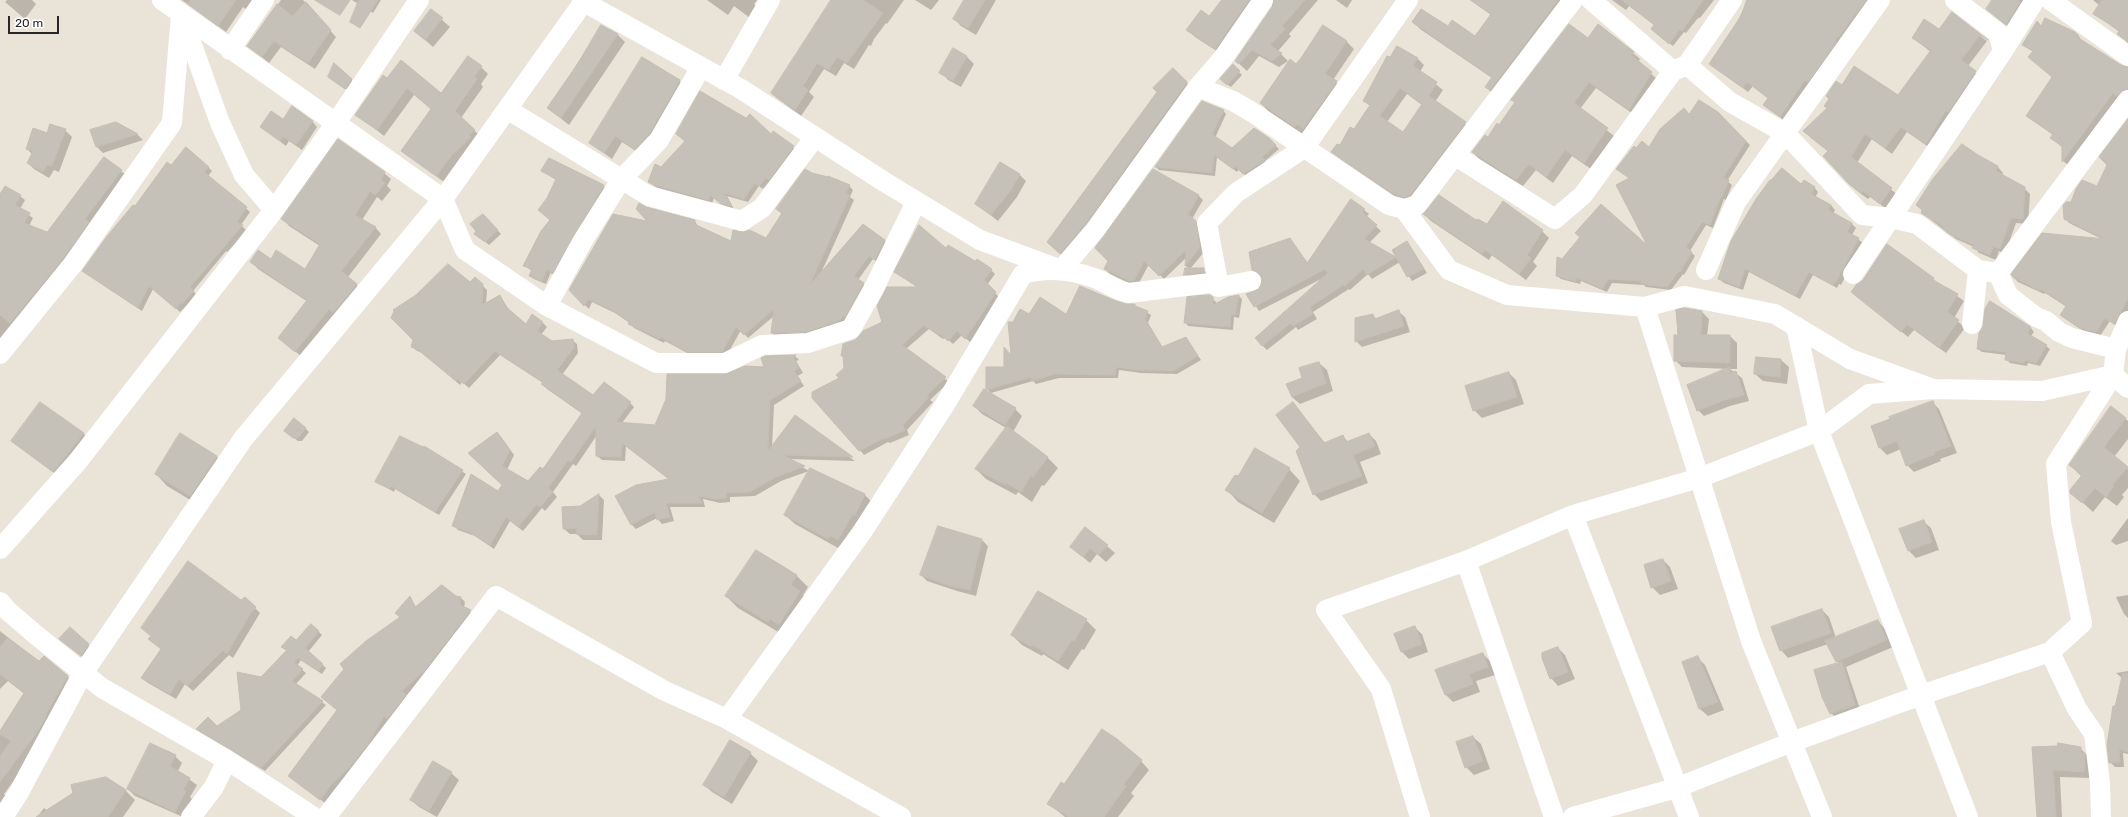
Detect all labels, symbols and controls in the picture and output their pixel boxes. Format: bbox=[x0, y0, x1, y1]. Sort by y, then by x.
scale bar bbox=[10, 8, 61, 34]
text: 20 m bbox=[15, 16, 43, 30]

